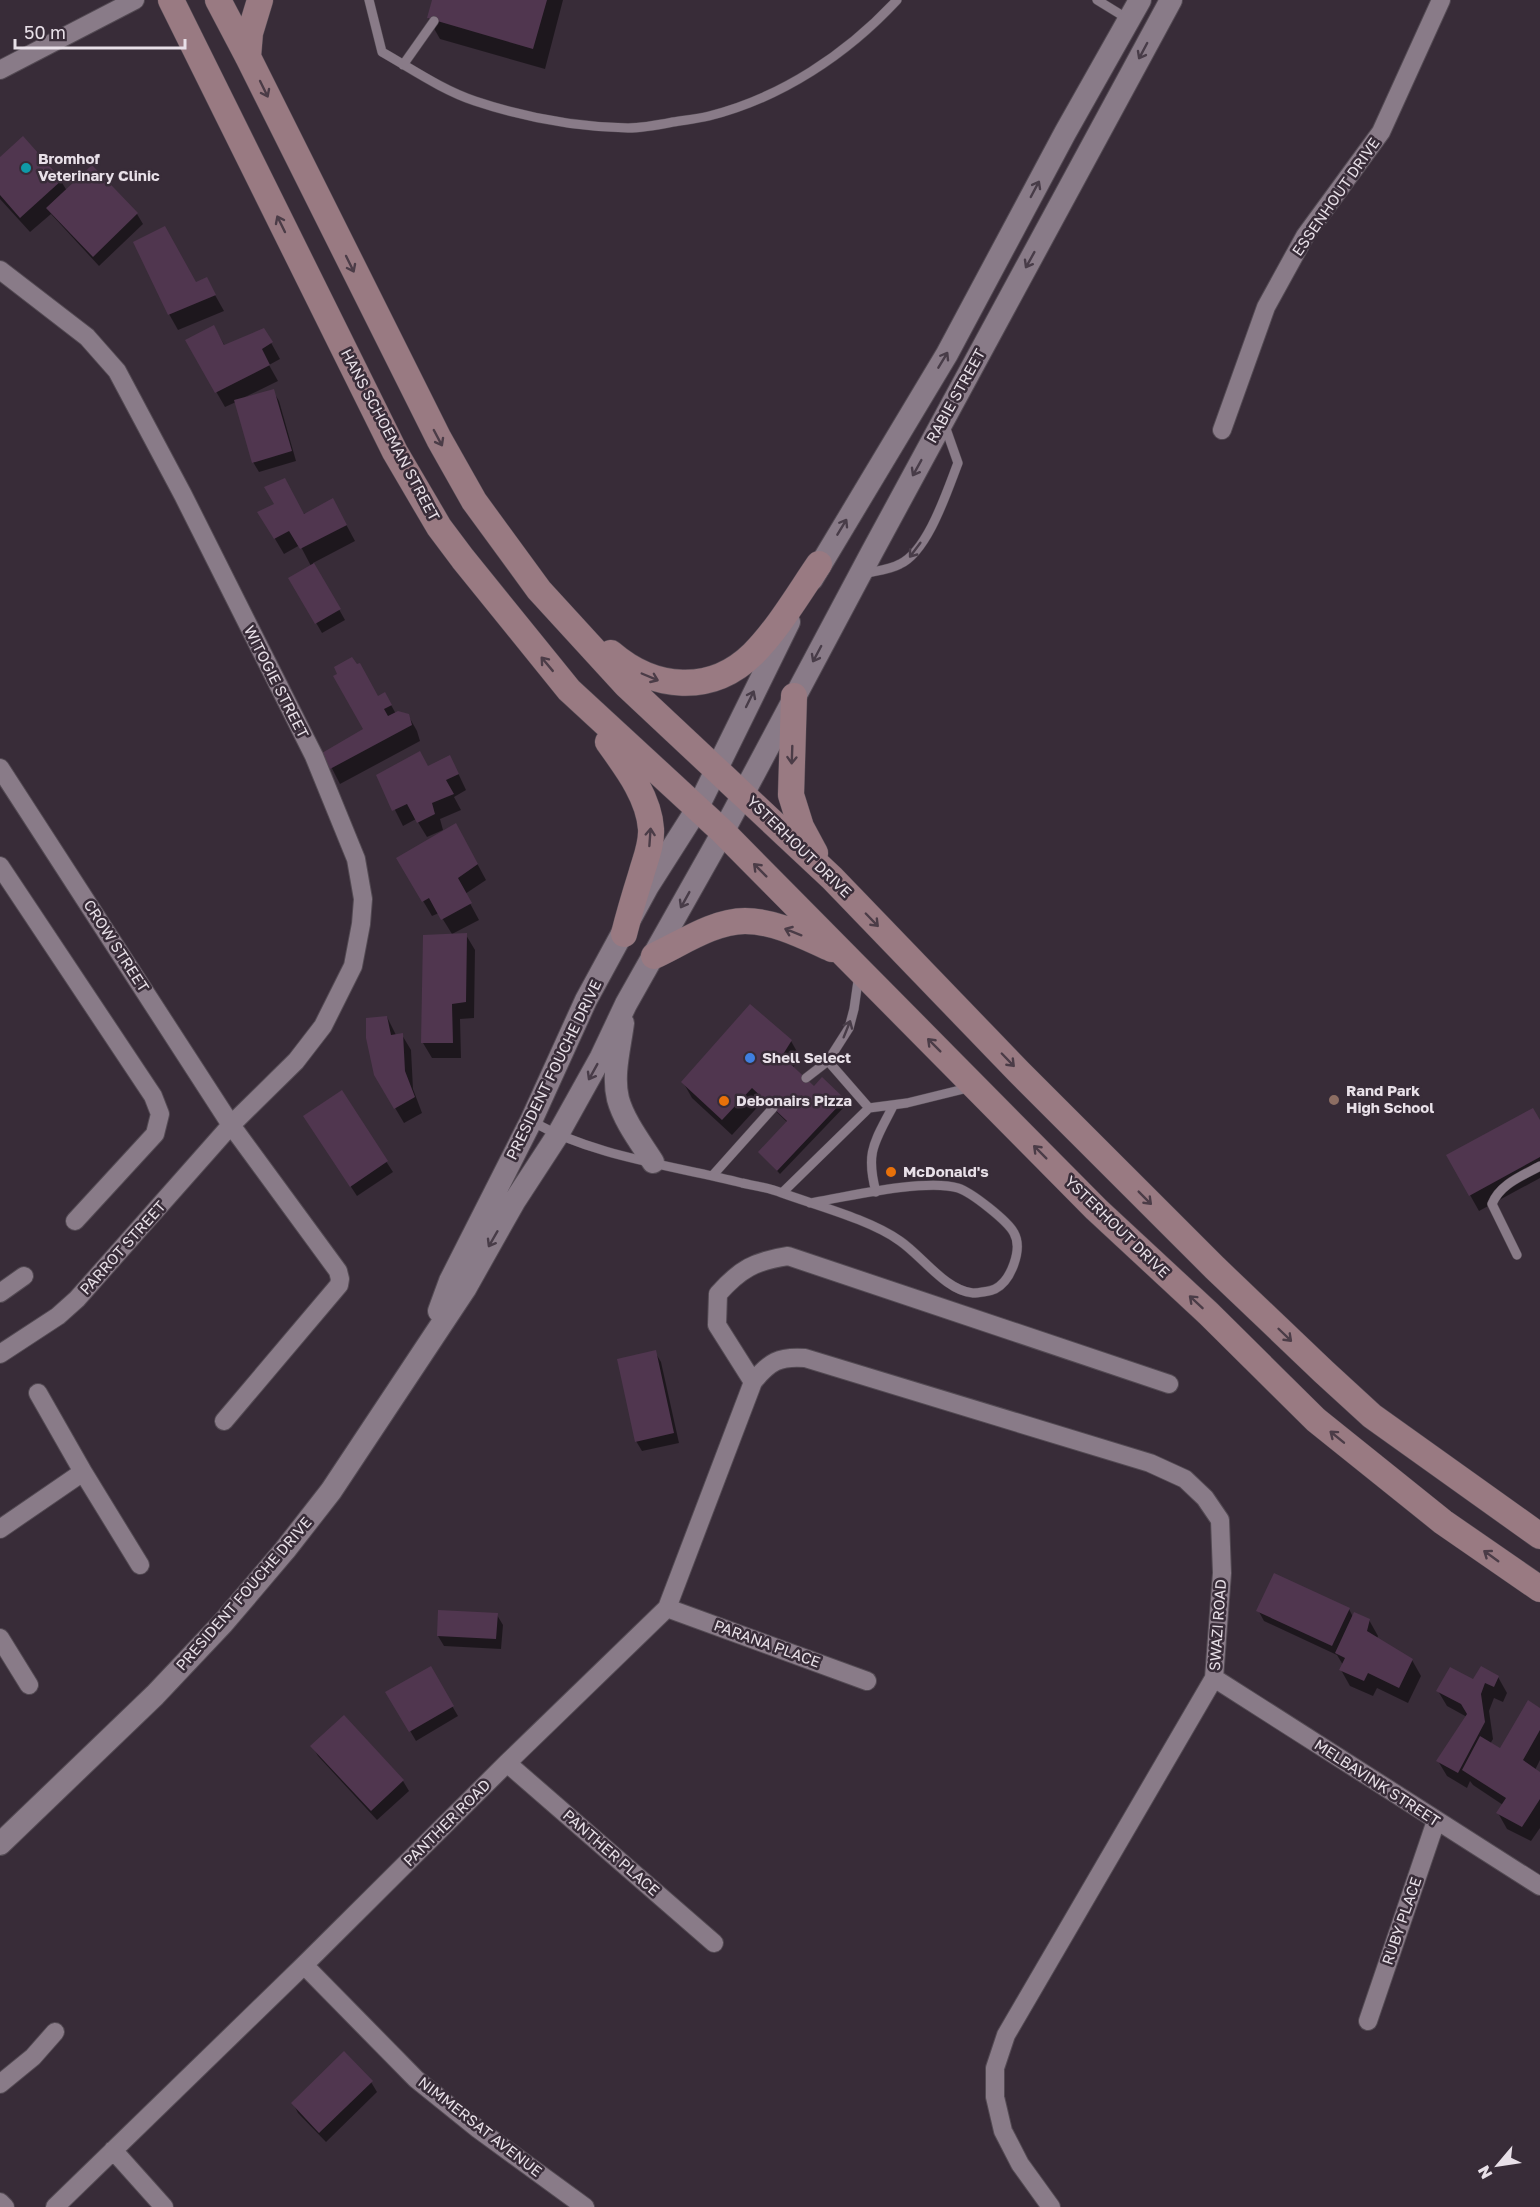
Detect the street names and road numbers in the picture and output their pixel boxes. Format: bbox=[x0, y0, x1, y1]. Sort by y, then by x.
street label: ESSENHOUT DRIVE bbox=[1288, 134, 1383, 259]
street label: HANS SCHOEMAN STREET bbox=[338, 345, 444, 524]
street label: RABIE STREET bbox=[922, 345, 988, 446]
street label: WITOGIE STREET bbox=[241, 622, 313, 741]
street label: YSTERHOUT DRIVE bbox=[744, 792, 856, 901]
street label: CROW STREET bbox=[80, 896, 153, 995]
street label: PRESIDENT FOUCHE DRIVE bbox=[502, 977, 605, 1162]
street label: YSTERHOUT DRIVE bbox=[1062, 1172, 1174, 1281]
street label: PARROT STREET bbox=[76, 1197, 169, 1298]
street label: PRESIDENT FOUCHE DRIVE bbox=[172, 1513, 315, 1674]
street label: SWAZI ROAD bbox=[1205, 1578, 1229, 1671]
street label: PARANA PLACE bbox=[712, 1615, 823, 1671]
street label: MELBAVINK STREET bbox=[1311, 1735, 1444, 1829]
street label: PANTHER ROAD bbox=[399, 1775, 493, 1869]
street label: PANTHER PLACE bbox=[560, 1805, 664, 1899]
street label: RUBY PLACE bbox=[1378, 1874, 1424, 1967]
street label: NIMMERSAT AVENUE bbox=[415, 2072, 546, 2180]

